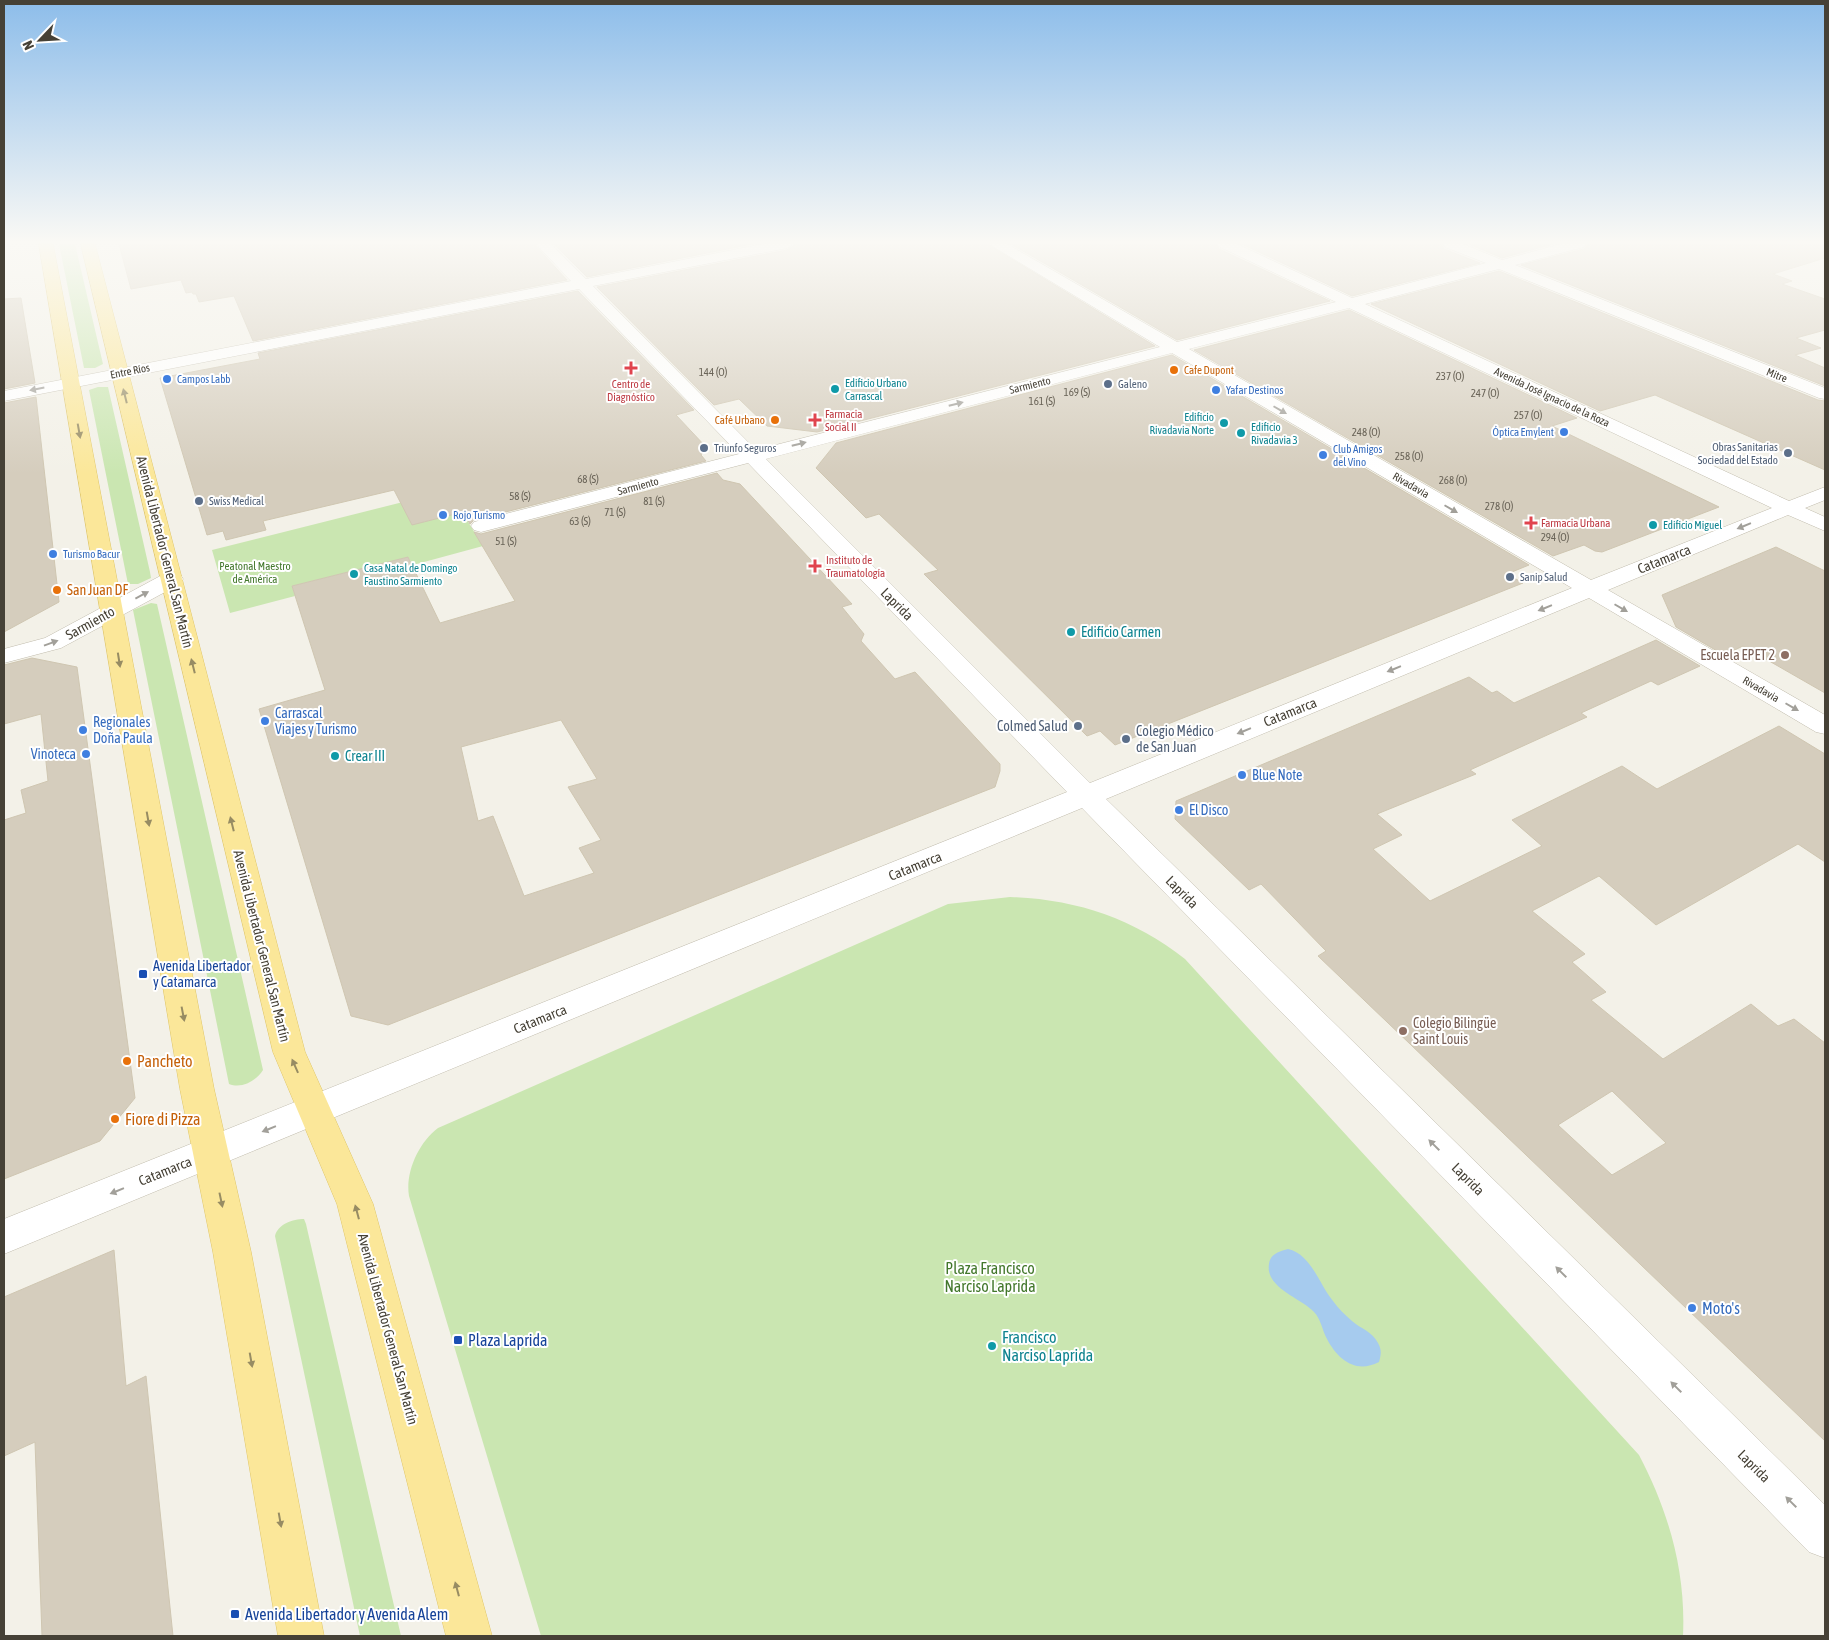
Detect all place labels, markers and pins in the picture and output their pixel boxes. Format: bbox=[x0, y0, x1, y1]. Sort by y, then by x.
marker: Centro de Diagnóstico bbox=[624, 361, 638, 375]
marker: Cafe Dupont bbox=[1168, 364, 1180, 376]
place label: Cafe Dupont bbox=[1184, 364, 1234, 376]
marker: Campos Labb bbox=[161, 373, 173, 385]
place label: Campos Labb bbox=[177, 373, 231, 385]
place label: Edificio Urbano Carrascal bbox=[845, 377, 907, 402]
place label: Centro de Diagnóstico bbox=[607, 378, 655, 403]
marker: Galeno bbox=[1102, 378, 1114, 390]
place label: Galeno bbox=[1118, 378, 1147, 390]
marker: Edificio Urbano Carrascal bbox=[829, 383, 841, 395]
marker: Yafar Destinos bbox=[1210, 384, 1222, 396]
place label: Yafar Destinos bbox=[1226, 384, 1283, 396]
place label: Farmacia Social II bbox=[825, 408, 862, 433]
place label: Edificio Rivadavia Norte bbox=[1150, 411, 1214, 436]
place label: Café Urbano bbox=[715, 414, 765, 426]
marker: Café Urbano bbox=[769, 414, 781, 426]
marker: Farmacia Social II bbox=[809, 414, 821, 426]
marker: Edificio Rivadavia Norte bbox=[1218, 417, 1230, 429]
place label: Edificio Rivadavia 3 bbox=[1251, 421, 1298, 446]
place label: Óptica Emylent bbox=[1493, 426, 1554, 438]
marker: Óptica Emylent bbox=[1558, 426, 1570, 438]
marker: Edificio Rivadavia 3 bbox=[1235, 427, 1247, 439]
place label: Obras Sanitarias Sociedad del Estado bbox=[1698, 441, 1778, 466]
marker: Triunfo Seguros bbox=[698, 442, 710, 454]
place label: Triunfo Seguros bbox=[714, 442, 776, 454]
place label: Club Amigos del Vino bbox=[1333, 443, 1382, 468]
marker: Obras Sanitarias Sociedad del Estado bbox=[1782, 447, 1794, 459]
marker: Club Amigos del Vino bbox=[1317, 449, 1329, 461]
marker: Swiss Medical bbox=[193, 495, 205, 507]
place label: Swiss Medical bbox=[209, 495, 264, 507]
marker: Rojo Turismo bbox=[437, 509, 449, 521]
place label: Rojo Turismo bbox=[453, 509, 505, 521]
marker: Farmacia Urbana bbox=[1525, 517, 1537, 529]
place label: Farmacia Urbana bbox=[1541, 517, 1610, 529]
marker: Edificio Miguel bbox=[1647, 519, 1659, 531]
place label: Edificio Miguel bbox=[1663, 519, 1722, 531]
marker: Turismo Bacur bbox=[47, 548, 59, 560]
place label: Turismo Bacur bbox=[63, 548, 121, 560]
place label: Instituto de Traumatología bbox=[826, 554, 885, 579]
marker: Instituto de Traumatología bbox=[808, 559, 822, 573]
place label: Casa Natal de Domingo Faustino Sarmiento bbox=[364, 562, 457, 587]
marker: Casa Natal de Domingo Faustino Sarmiento bbox=[348, 568, 360, 580]
marker: Sanip Salud bbox=[1504, 571, 1516, 583]
place label: Sanip Salud bbox=[1520, 571, 1568, 583]
place label: San Juan DF bbox=[67, 582, 128, 598]
marker: San Juan DF bbox=[51, 584, 63, 596]
place label: Edificio Carmen bbox=[1081, 624, 1161, 640]
marker: Edificio Carmen bbox=[1065, 626, 1077, 638]
place label: Escuela EPET 2 bbox=[1700, 647, 1775, 663]
marker: Escuela EPET 2 bbox=[1779, 649, 1791, 661]
place label: Carrascal Viajes y Turismo bbox=[275, 705, 357, 737]
place label: Regionales Doña Paula bbox=[93, 714, 153, 746]
marker: Carrascal Viajes y Turismo bbox=[259, 715, 271, 727]
place label: Colmed Salud bbox=[997, 718, 1068, 734]
marker: Colmed Salud bbox=[1072, 720, 1084, 732]
place label: Colegio Médico de San Juan bbox=[1136, 723, 1214, 755]
marker: Regionales Doña Paula bbox=[77, 724, 89, 736]
marker: Colegio Médico de San Juan bbox=[1120, 733, 1132, 745]
place label: Vinoteca bbox=[31, 746, 76, 762]
marker: Vinoteca bbox=[80, 748, 92, 760]
place label: Crear III bbox=[345, 748, 385, 764]
marker: Crear III bbox=[329, 750, 341, 762]
place label: Blue Note bbox=[1252, 767, 1302, 783]
marker: Blue Note bbox=[1236, 769, 1248, 781]
place label: El Disco bbox=[1189, 802, 1228, 818]
marker: El Disco bbox=[1173, 804, 1185, 816]
place label: Avenida Libertador y Catamarca bbox=[153, 958, 251, 990]
marker: Avenida Libertador y Catamarca bbox=[137, 968, 149, 980]
place label: Colegio Bilingüe Saint Louis bbox=[1413, 1015, 1496, 1047]
marker: Colegio Bilingüe Saint Louis bbox=[1397, 1025, 1409, 1037]
place label: Pancheto bbox=[137, 1052, 193, 1070]
marker: Pancheto bbox=[121, 1055, 133, 1067]
place label: Fiore di Pizza bbox=[125, 1110, 200, 1128]
marker: Fiore di Pizza bbox=[109, 1113, 121, 1125]
place label: Moto's bbox=[1702, 1299, 1740, 1317]
marker: Moto's bbox=[1686, 1302, 1698, 1314]
place label: Francisco Narciso Laprida bbox=[1002, 1328, 1093, 1365]
place label: Plaza Laprida bbox=[468, 1331, 548, 1350]
marker: Plaza Laprida bbox=[452, 1334, 464, 1346]
marker: Francisco Narciso Laprida bbox=[986, 1340, 998, 1352]
place label: Avenida Libertador y Avenida Alem bbox=[245, 1605, 448, 1624]
marker: Avenida Libertador y Avenida Alem bbox=[229, 1608, 241, 1620]

